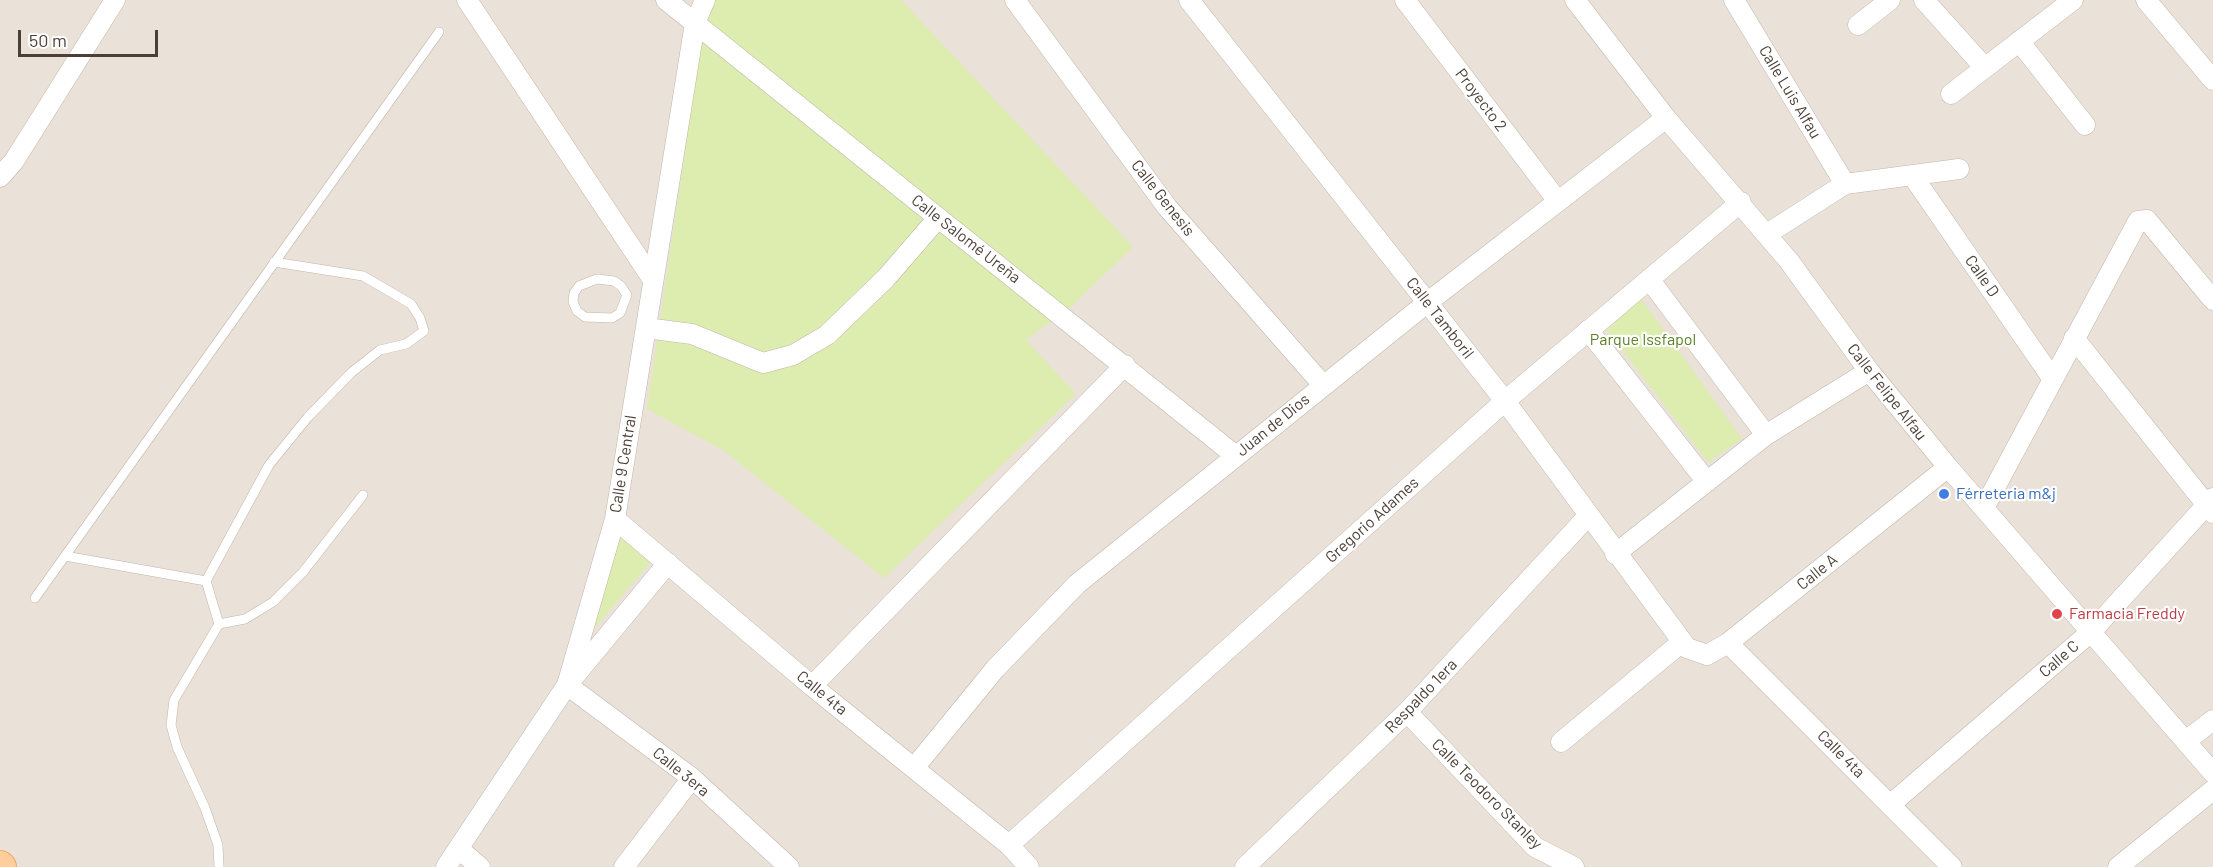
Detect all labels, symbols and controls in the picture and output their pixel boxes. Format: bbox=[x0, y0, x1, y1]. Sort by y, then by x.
scale bar bbox=[21, 18, 160, 56]
text: 50 m bbox=[29, 29, 67, 51]
street label: Calle Luis Alfau bbox=[1755, 42, 1825, 142]
street label: Proyecto 2 bbox=[1451, 65, 1511, 135]
street label: Calle Genesis bbox=[1127, 156, 1199, 240]
street label: Calle Salomé Ureña bbox=[908, 190, 1024, 288]
street label: Calle D bbox=[1961, 251, 2003, 301]
street label: Calle Tamboril bbox=[1402, 273, 1478, 363]
park label: Parque Issfapol bbox=[1590, 330, 1696, 350]
street label: Calle Felipe Alfau bbox=[1843, 340, 1931, 444]
street label: Juan de Dios bbox=[1233, 390, 1313, 460]
street label: Calle 9 Central bbox=[606, 414, 640, 514]
street label: Gregorio Adames bbox=[1321, 473, 1423, 567]
place label: Férreteria m&j bbox=[1956, 484, 2056, 504]
marker: Férreteria m&j bbox=[1937, 487, 1951, 501]
street label: Calle A bbox=[1793, 550, 1841, 594]
place label: Farmacia Freddy bbox=[2069, 604, 2185, 624]
marker: Farmacia Freddy bbox=[2050, 607, 2064, 621]
street label: Calle C bbox=[2035, 636, 2083, 682]
street label: Respaldo 1era bbox=[1381, 655, 1461, 737]
street label: Calle 4ta bbox=[793, 667, 851, 719]
street label: Calle 4ta bbox=[1813, 726, 1869, 782]
street label: Calle Teodoro Stanley bbox=[1428, 735, 1546, 853]
street label: Calle 3era bbox=[649, 743, 713, 801]

